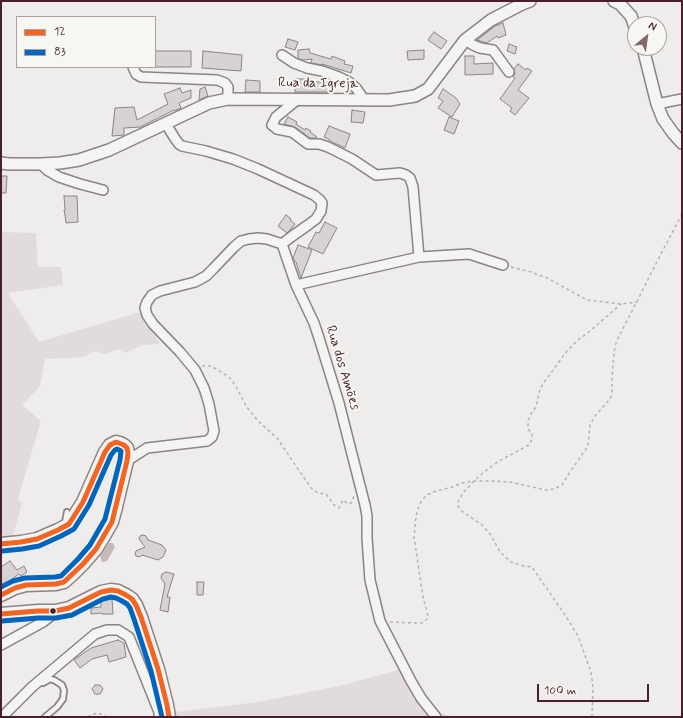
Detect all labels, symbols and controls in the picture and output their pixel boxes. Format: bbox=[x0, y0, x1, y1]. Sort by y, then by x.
legend bbox=[16, 16, 156, 68]
north arrow bbox=[627, 16, 667, 56]
text: N bbox=[646, 18, 659, 34]
text: 12 bbox=[54, 24, 66, 40]
text: 83 bbox=[54, 44, 66, 60]
street label: Rua da Igreja bbox=[278, 75, 358, 93]
street label: Rua dos Amões bbox=[321, 324, 363, 412]
unlabelled marker bbox=[48, 606, 58, 616]
scale bar bbox=[539, 676, 651, 702]
text: 100 m bbox=[544, 683, 576, 699]

